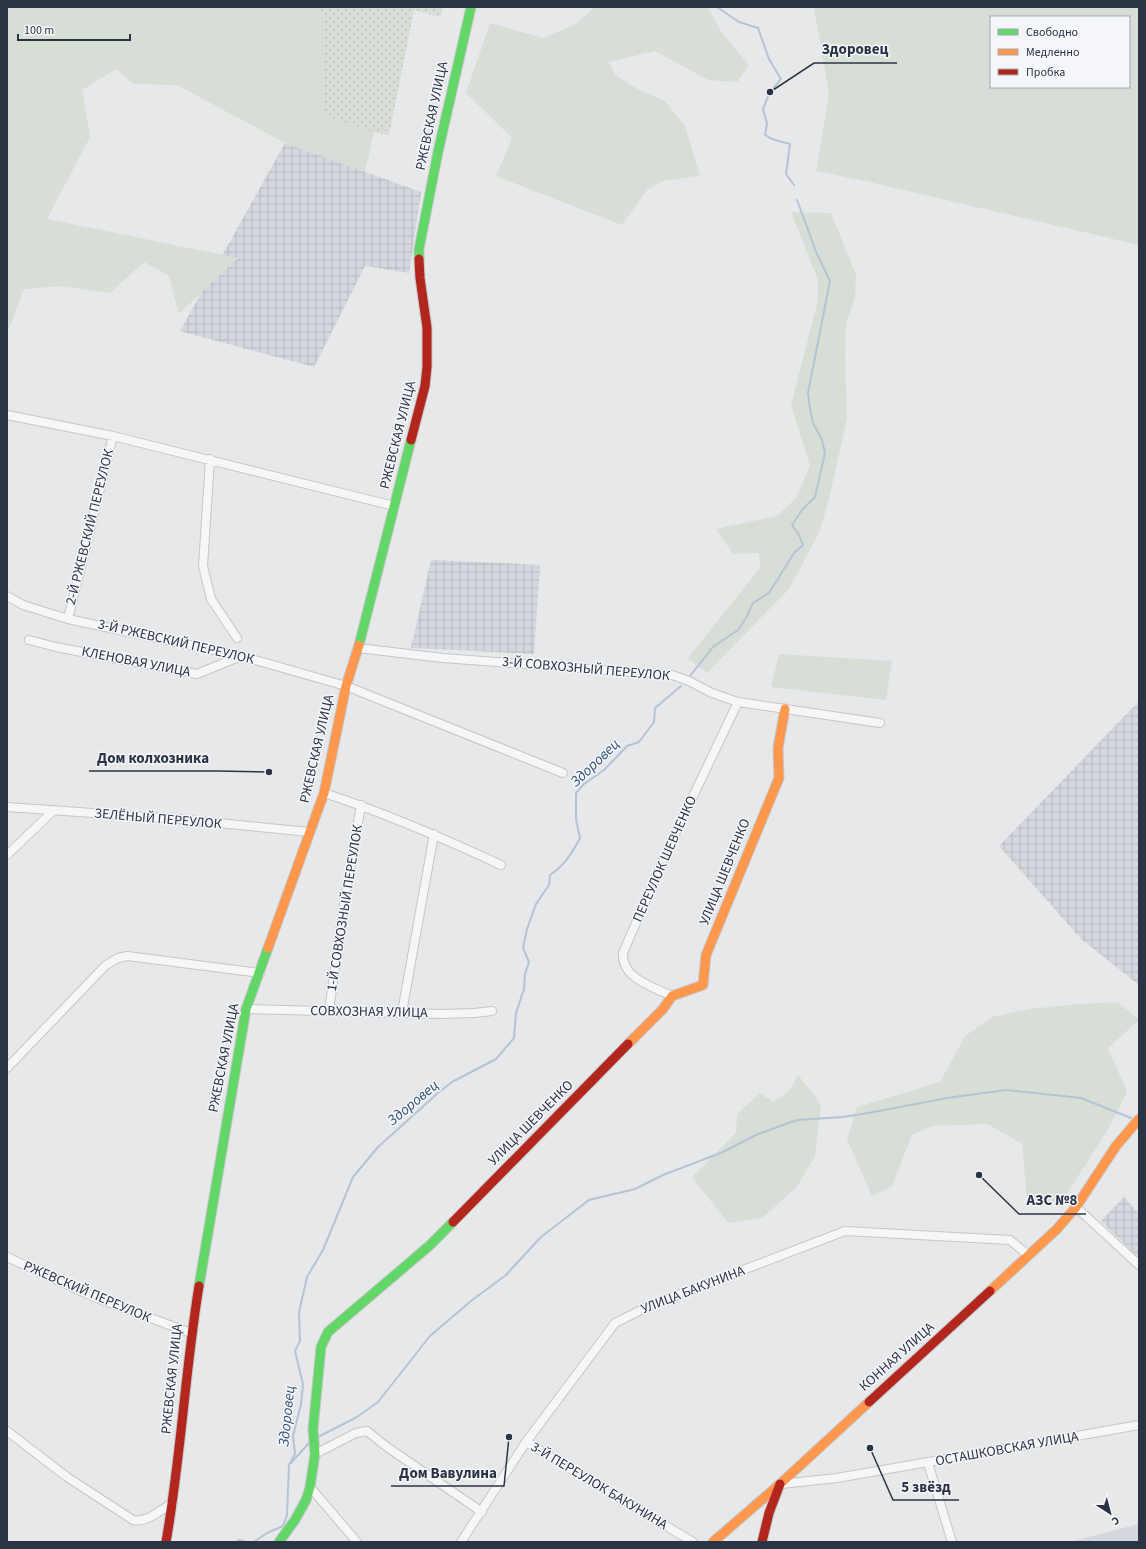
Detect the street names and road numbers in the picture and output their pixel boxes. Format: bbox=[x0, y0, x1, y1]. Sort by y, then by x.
street label: РЖЕВСКАЯ УЛИЦА bbox=[411, 59, 453, 172]
street label: РЖЕВСКАЯ УЛИЦА bbox=[375, 378, 421, 491]
street label: 2-Й РЖЕВСКИЙ ПЕРЕУЛОК bbox=[61, 446, 119, 607]
street label: 3-Й РЖЕВСКИЙ ПЕРЕУЛОК bbox=[96, 614, 257, 670]
street label: КЛЕНОВАЯ УЛИЦА bbox=[80, 642, 193, 682]
street label: 3-Й СОВХОЗНЫЙ ПЕРЕУЛОК bbox=[501, 652, 672, 686]
street label: РЖЕВСКАЯ УЛИЦА bbox=[295, 692, 339, 805]
street label: ПЕРЕУЛОК ШЕВЧЕНКО bbox=[628, 792, 702, 926]
street label: ЗЕЛЁНЫЙ ПЕРЕУЛОК bbox=[93, 803, 223, 835]
street label: УЛИЦА ШЕВЧЕНКО bbox=[694, 816, 756, 928]
street label: 1-Й СОВХОЗНЫЙ ПЕРЕУЛОК bbox=[322, 822, 368, 993]
street label: РЖЕВСКАЯ УЛИЦА bbox=[204, 1001, 244, 1114]
street label: СОВХОЗНАЯ УЛИЦА bbox=[310, 1001, 428, 1023]
street label: УЛИЦА ШЕВЧЕНКО bbox=[484, 1076, 578, 1170]
street label: РЖЕВСКИЙ ПЕРЕУЛОК bbox=[20, 1256, 155, 1328]
street label: УЛИЦА БАКУНИНА bbox=[638, 1261, 748, 1319]
street label: КОННАЯ УЛИЦА bbox=[855, 1318, 939, 1396]
street label: РЖЕВСКАЯ УЛИЦА bbox=[156, 1323, 188, 1435]
street label: ОСТАШКОВСКАЯ УЛИЦА bbox=[934, 1426, 1081, 1471]
street label: 3-Й ПЕРЕУЛОК БАКУНИНА bbox=[527, 1437, 672, 1535]

